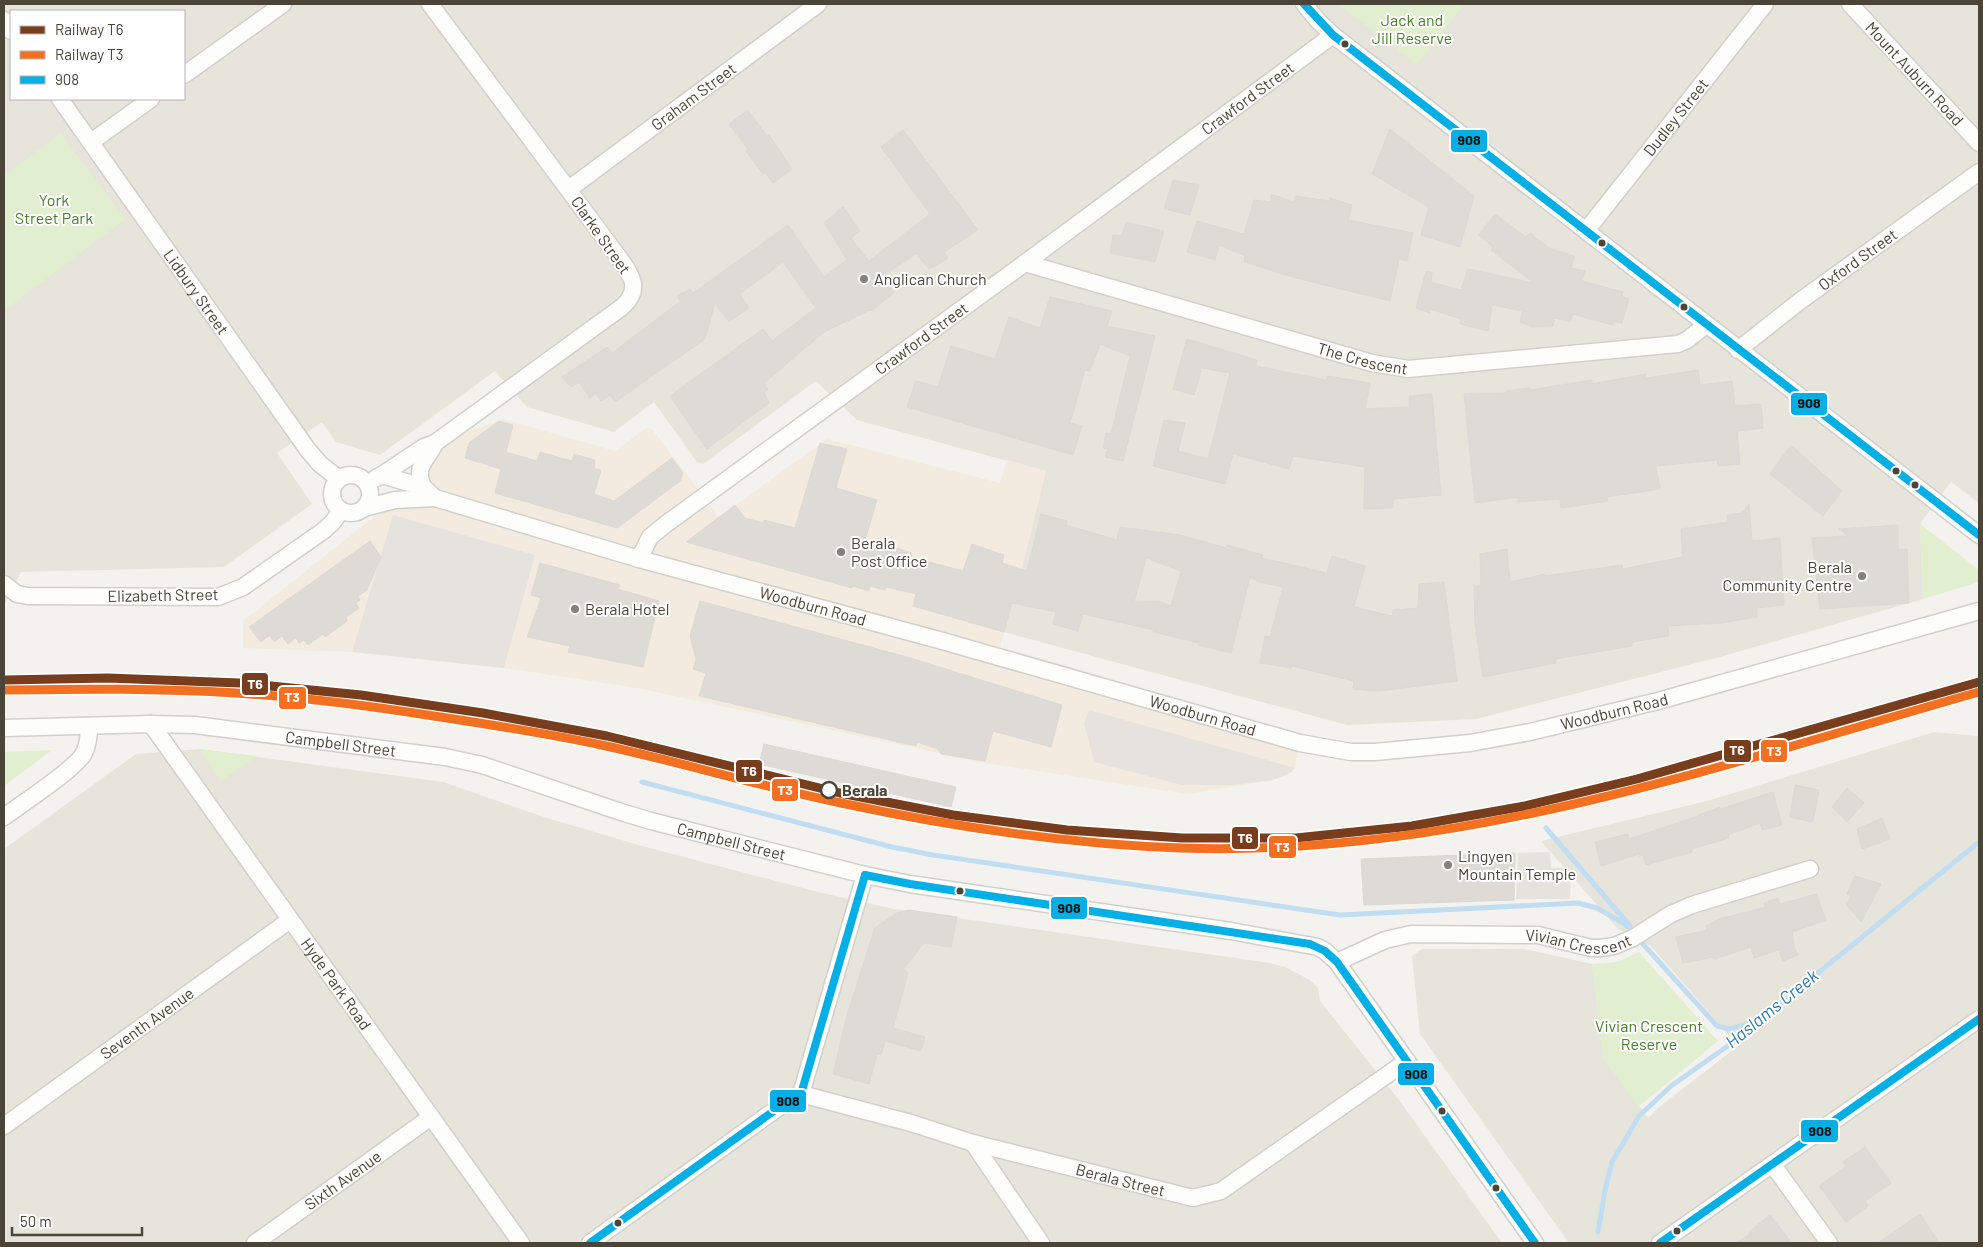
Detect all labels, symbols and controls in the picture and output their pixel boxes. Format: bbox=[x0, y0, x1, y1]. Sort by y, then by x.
legend bbox=[10, 10, 185, 100]
park label: Jack and Jill Reserve bbox=[1372, 10, 1452, 47]
street label: Mount Auburn Road bbox=[1862, 17, 1968, 129]
text: Railway T6 bbox=[55, 20, 124, 38]
unlabelled marker bbox=[1340, 39, 1350, 49]
text: Railway T3 bbox=[55, 45, 124, 63]
street label: Crawford Street bbox=[1197, 57, 1297, 138]
street label: Graham Street bbox=[647, 58, 739, 134]
text: 908 bbox=[55, 70, 79, 88]
street label: Dudley Street bbox=[1639, 74, 1712, 159]
line badge: 908 bbox=[1450, 129, 1488, 153]
text: 908 bbox=[1458, 131, 1481, 148]
park label: York Street Park bbox=[15, 190, 93, 227]
street label: Clarke Street bbox=[568, 192, 635, 277]
street label: Oxford Street bbox=[1814, 224, 1900, 294]
unlabelled marker bbox=[1597, 238, 1607, 248]
street label: Lidbury Street bbox=[160, 245, 233, 338]
place label: Anglican Church bbox=[874, 269, 987, 288]
marker: Anglican Church bbox=[858, 273, 870, 285]
street label: Crawford Street bbox=[871, 298, 971, 378]
unlabelled marker bbox=[1679, 302, 1689, 312]
street label: The Crescent bbox=[1315, 338, 1409, 378]
line badge: 908 bbox=[1790, 392, 1828, 416]
text: 908 bbox=[1798, 394, 1821, 411]
unlabelled marker bbox=[1891, 466, 1901, 476]
unlabelled marker bbox=[1910, 480, 1920, 490]
place label: Berala Post Office bbox=[851, 533, 927, 570]
marker: Berala Post Office bbox=[835, 546, 847, 558]
place label: Berala Community Centre bbox=[1722, 557, 1852, 594]
marker: Berala Community Centre bbox=[1856, 570, 1868, 582]
street label: Woodburn Road bbox=[757, 582, 868, 629]
street label: Elizabeth Street bbox=[107, 584, 219, 605]
place label: Berala Hotel bbox=[585, 599, 669, 618]
marker: Berala Hotel bbox=[569, 603, 581, 615]
line badge: T6 bbox=[241, 672, 269, 696]
text: T6 bbox=[247, 675, 263, 692]
line badge: T3 bbox=[278, 686, 307, 710]
text: T3 bbox=[284, 688, 300, 705]
street label: Woodburn Road bbox=[1558, 689, 1670, 733]
street label: Woodburn Road bbox=[1147, 691, 1258, 739]
street label: Campbell Street bbox=[284, 727, 397, 760]
line badge: T6 bbox=[1723, 739, 1752, 763]
line badge: T3 bbox=[1760, 739, 1788, 763]
text: T6 bbox=[1729, 741, 1745, 758]
text: T3 bbox=[1766, 742, 1782, 759]
line badge: T6 bbox=[735, 759, 763, 783]
text: T6 bbox=[741, 762, 757, 779]
line badge: T3 bbox=[771, 778, 799, 802]
place label: Berala bbox=[842, 780, 888, 799]
text: T3 bbox=[777, 781, 793, 798]
marker: Berala bbox=[820, 781, 838, 799]
street label: Campbell Street bbox=[675, 818, 788, 864]
line badge: T6 bbox=[1231, 826, 1259, 850]
text: T6 bbox=[1237, 829, 1253, 846]
line badge: T3 bbox=[1268, 835, 1297, 859]
text: T3 bbox=[1274, 838, 1290, 855]
place label: Lingyen Mountain Temple bbox=[1458, 846, 1576, 883]
marker: Lingyen Mountain Temple bbox=[1442, 859, 1454, 871]
unlabelled marker bbox=[955, 886, 965, 896]
line badge: 908 bbox=[1050, 896, 1088, 920]
text: 908 bbox=[1058, 899, 1081, 916]
street label: Vivian Crescent bbox=[1525, 925, 1634, 957]
street label: Hyde Park Road bbox=[297, 934, 376, 1033]
water label: Haslams Creek bbox=[1720, 964, 1823, 1052]
street label: Seventh Avenue bbox=[96, 983, 197, 1063]
park label: Vivian Crescent Reserve bbox=[1595, 1016, 1703, 1053]
line badge: 908 bbox=[1397, 1062, 1435, 1086]
text: 908 bbox=[1405, 1065, 1428, 1082]
line badge: 908 bbox=[769, 1089, 807, 1113]
text: 908 bbox=[777, 1092, 800, 1109]
unlabelled marker bbox=[1437, 1106, 1447, 1116]
line badge: 908 bbox=[1800, 1119, 1839, 1143]
text: 908 bbox=[1809, 1122, 1832, 1139]
street label: Sixth Avenue bbox=[301, 1146, 384, 1214]
street label: Berala Street bbox=[1074, 1159, 1167, 1200]
unlabelled marker bbox=[1491, 1183, 1501, 1193]
scale bar bbox=[12, 1204, 142, 1236]
text: 50 m bbox=[20, 1212, 52, 1230]
unlabelled marker bbox=[613, 1218, 623, 1228]
unlabelled marker bbox=[1672, 1226, 1682, 1236]

